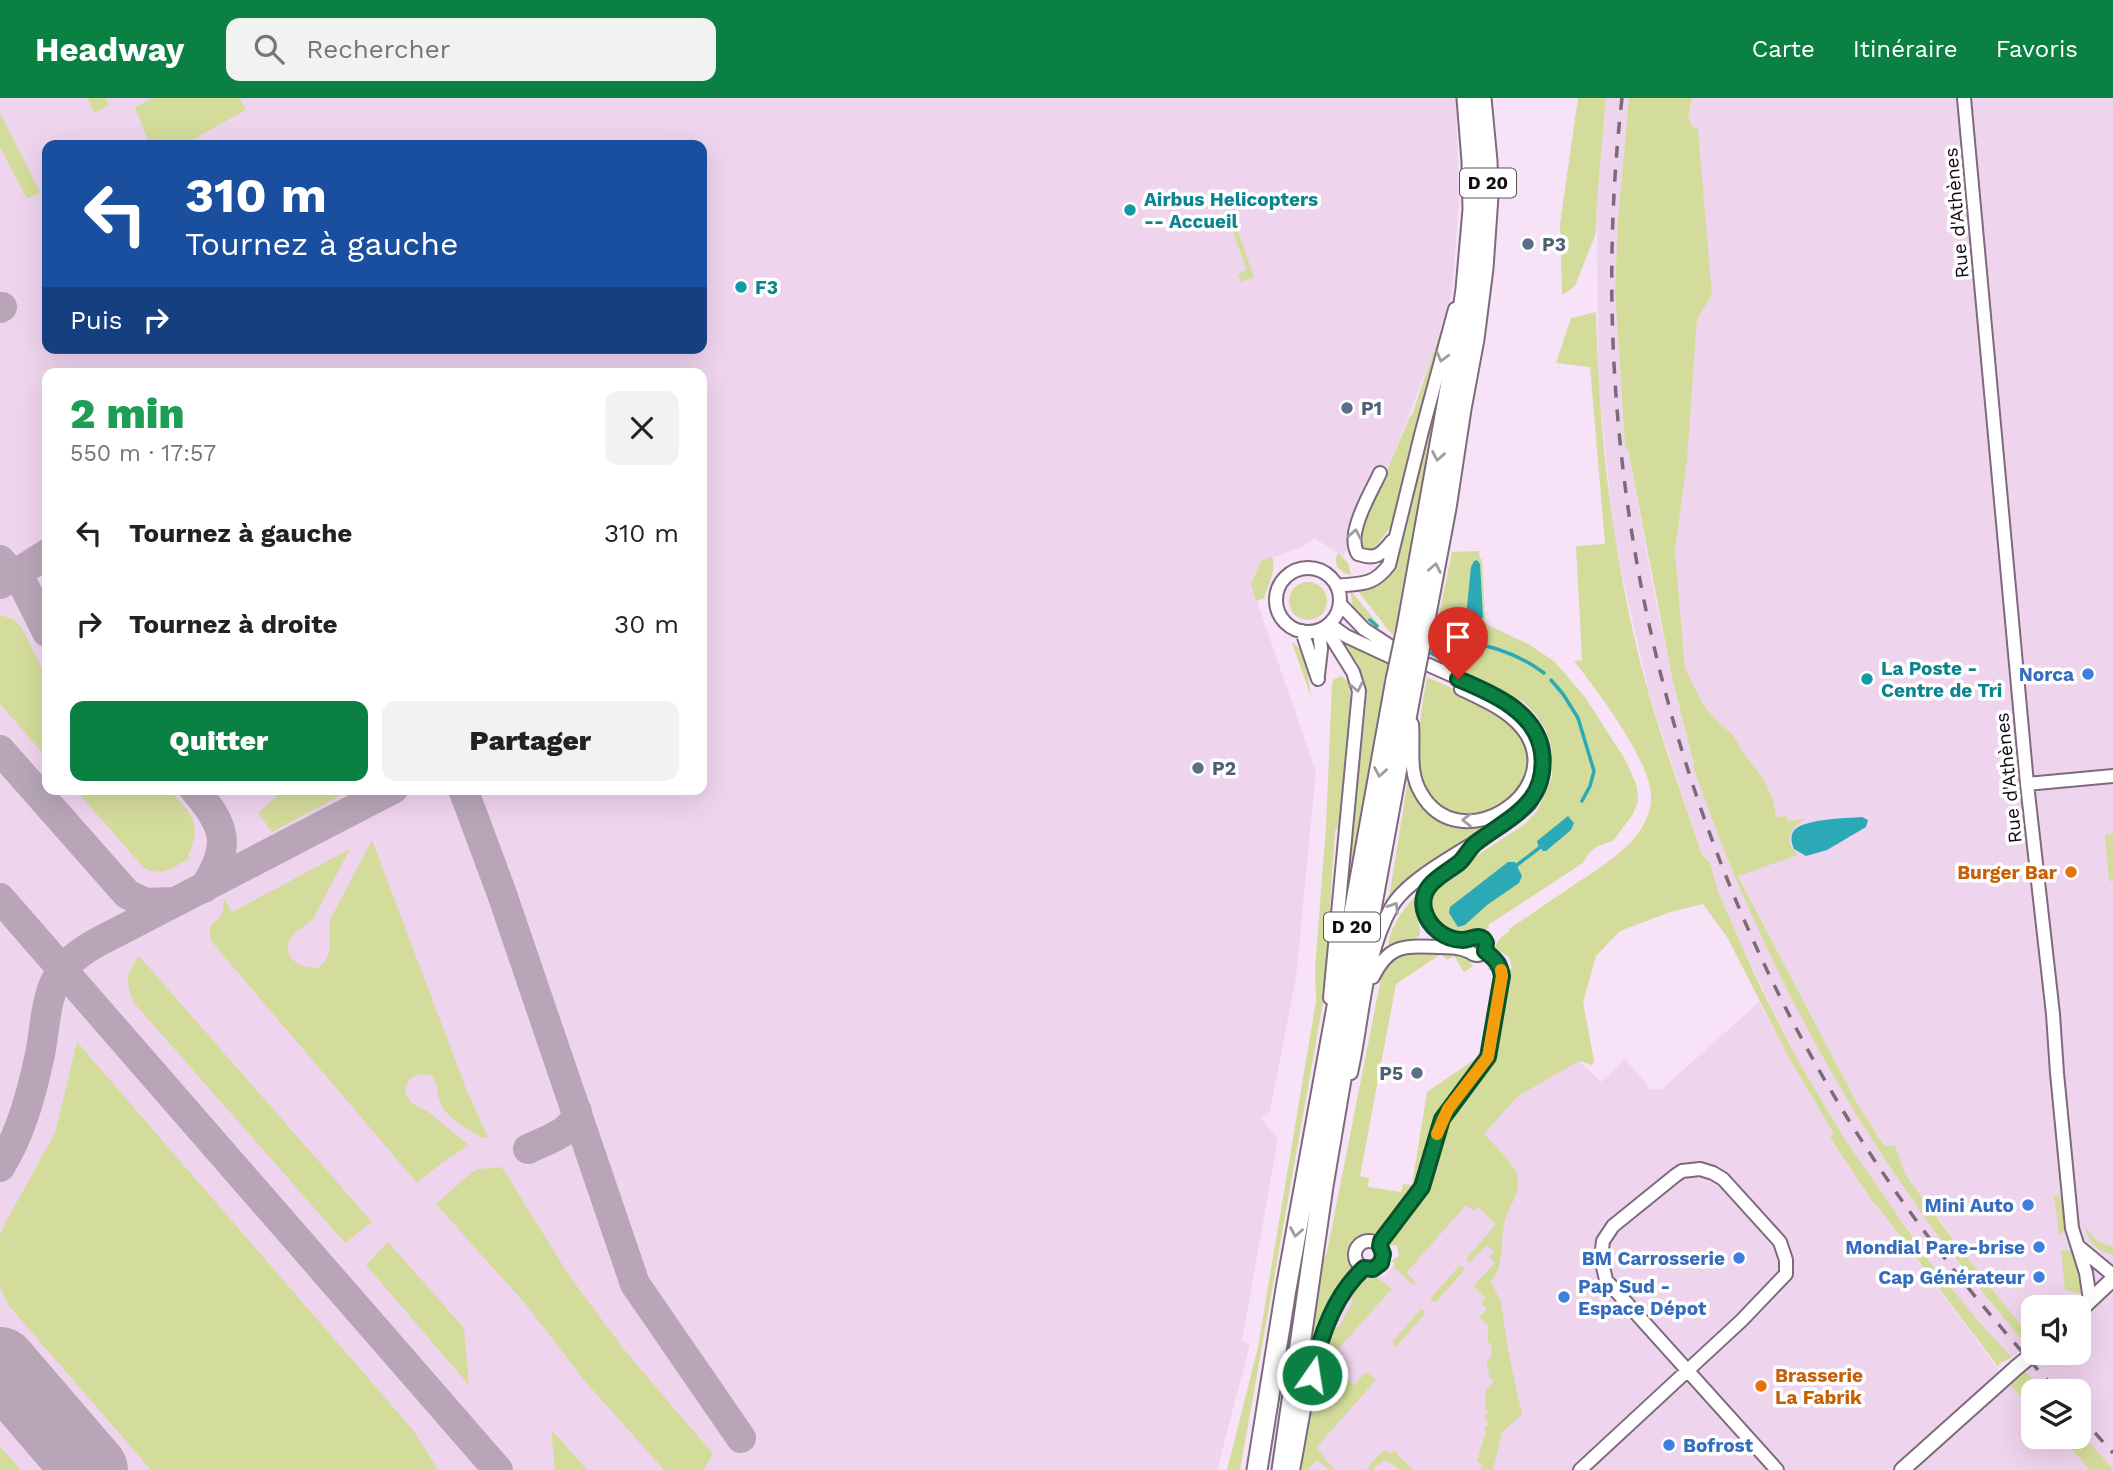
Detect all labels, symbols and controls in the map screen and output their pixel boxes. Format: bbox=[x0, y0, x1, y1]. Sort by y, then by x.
search box bbox=[226, 18, 716, 81]
text: Headway bbox=[35, 30, 184, 69]
icon: search bbox=[250, 30, 288, 68]
text: Rechercher bbox=[306, 34, 450, 64]
text: Carte bbox=[1752, 35, 1815, 63]
text: Itinéraire bbox=[1853, 35, 1958, 63]
text: Favoris bbox=[1996, 35, 2078, 63]
street label: Rue d'Athènes bbox=[1939, 147, 1974, 279]
text: 310 m bbox=[185, 166, 327, 224]
icon: left bbox=[70, 168, 161, 259]
road number: D 20 bbox=[1460, 168, 1516, 198]
place label: Airbus Helicopters -- Accueil bbox=[1144, 188, 1318, 233]
marker: Airbus Helicopters -- Accueil bbox=[1122, 202, 1138, 218]
text: Tournez à gauche bbox=[185, 225, 458, 263]
place label: P3 bbox=[1542, 233, 1566, 256]
marker: P3 bbox=[1520, 236, 1536, 252]
place label: F3 bbox=[755, 276, 778, 299]
marker: F3 bbox=[733, 279, 749, 295]
icon: right bbox=[137, 301, 175, 339]
text: Puis bbox=[70, 305, 123, 335]
one-way arrow bbox=[1436, 351, 1450, 363]
text: 2 min bbox=[70, 389, 184, 438]
button: close bbox=[605, 391, 679, 465]
place label: P1 bbox=[1361, 397, 1382, 420]
marker: P1 bbox=[1339, 400, 1355, 416]
text: 550 m · 17:57 bbox=[70, 440, 216, 467]
one-way arrow bbox=[1431, 450, 1446, 462]
icon: left bbox=[70, 514, 108, 552]
text: Tournez à gauche bbox=[129, 518, 352, 548]
text: 310 m bbox=[604, 518, 679, 548]
one-way arrow bbox=[1347, 529, 1362, 540]
one-way arrow bbox=[1427, 562, 1442, 574]
icon: right bbox=[70, 605, 108, 643]
pin bbox=[1428, 607, 1488, 679]
text: Tournez à droite bbox=[129, 609, 338, 639]
text: 30 m bbox=[614, 609, 679, 639]
icon: arrive bbox=[1439, 618, 1477, 656]
place label: La Poste - Centre de Tri bbox=[1881, 657, 2002, 702]
place label: Norca bbox=[2019, 663, 2074, 686]
marker: Norca bbox=[2080, 666, 2096, 682]
marker: La Poste - Centre de Tri bbox=[1859, 671, 1875, 687]
one-way arrow bbox=[1348, 680, 1363, 692]
button: Quitter bbox=[70, 701, 368, 781]
button: Partager bbox=[382, 701, 679, 781]
street label: Rue d'Athènes bbox=[1990, 711, 2027, 844]
place label: P2 bbox=[1212, 757, 1236, 780]
marker: P2 bbox=[1190, 760, 1206, 776]
one-way arrow bbox=[1373, 766, 1388, 778]
one-way arrow bbox=[1461, 813, 1472, 828]
place label: Burger Bar bbox=[1957, 861, 2058, 884]
marker: Burger Bar bbox=[2063, 864, 2079, 880]
one-way arrow bbox=[1385, 902, 1398, 915]
road number: D 20 bbox=[1324, 912, 1380, 942]
place label: P5 bbox=[1379, 1062, 1403, 1085]
marker: P5 bbox=[1409, 1065, 1425, 1081]
place label: Mini Auto bbox=[1925, 1194, 2014, 1217]
marker: Mini Auto bbox=[2020, 1197, 2036, 1213]
one-way arrow bbox=[1290, 1226, 1305, 1238]
place label: Mondial Pare-brise bbox=[1845, 1236, 2025, 1259]
marker: Mondial Pare-brise bbox=[2031, 1239, 2047, 1255]
place label: BM Carrosserie bbox=[1582, 1247, 1725, 1270]
marker: BM Carrosserie bbox=[1731, 1250, 1747, 1266]
place label: Cap Générateur bbox=[1878, 1266, 2026, 1289]
marker: Cap Générateur bbox=[2031, 1269, 2047, 1285]
place label: Pap Sud - Espace Dépot bbox=[1578, 1275, 1707, 1320]
marker: Pap Sud - Espace Dépot bbox=[1556, 1289, 1572, 1305]
map controls bbox=[2021, 1295, 2091, 1449]
button: sound bbox=[2021, 1295, 2091, 1365]
position arrow bbox=[1275, 1338, 1349, 1412]
place label: Brasserie La Fabrik bbox=[1775, 1364, 1863, 1409]
marker: Brasserie La Fabrik bbox=[1753, 1378, 1769, 1394]
button: layers bbox=[2021, 1379, 2091, 1449]
place label: Bofrost bbox=[1683, 1434, 1754, 1457]
marker: Bofrost bbox=[1661, 1437, 1677, 1453]

